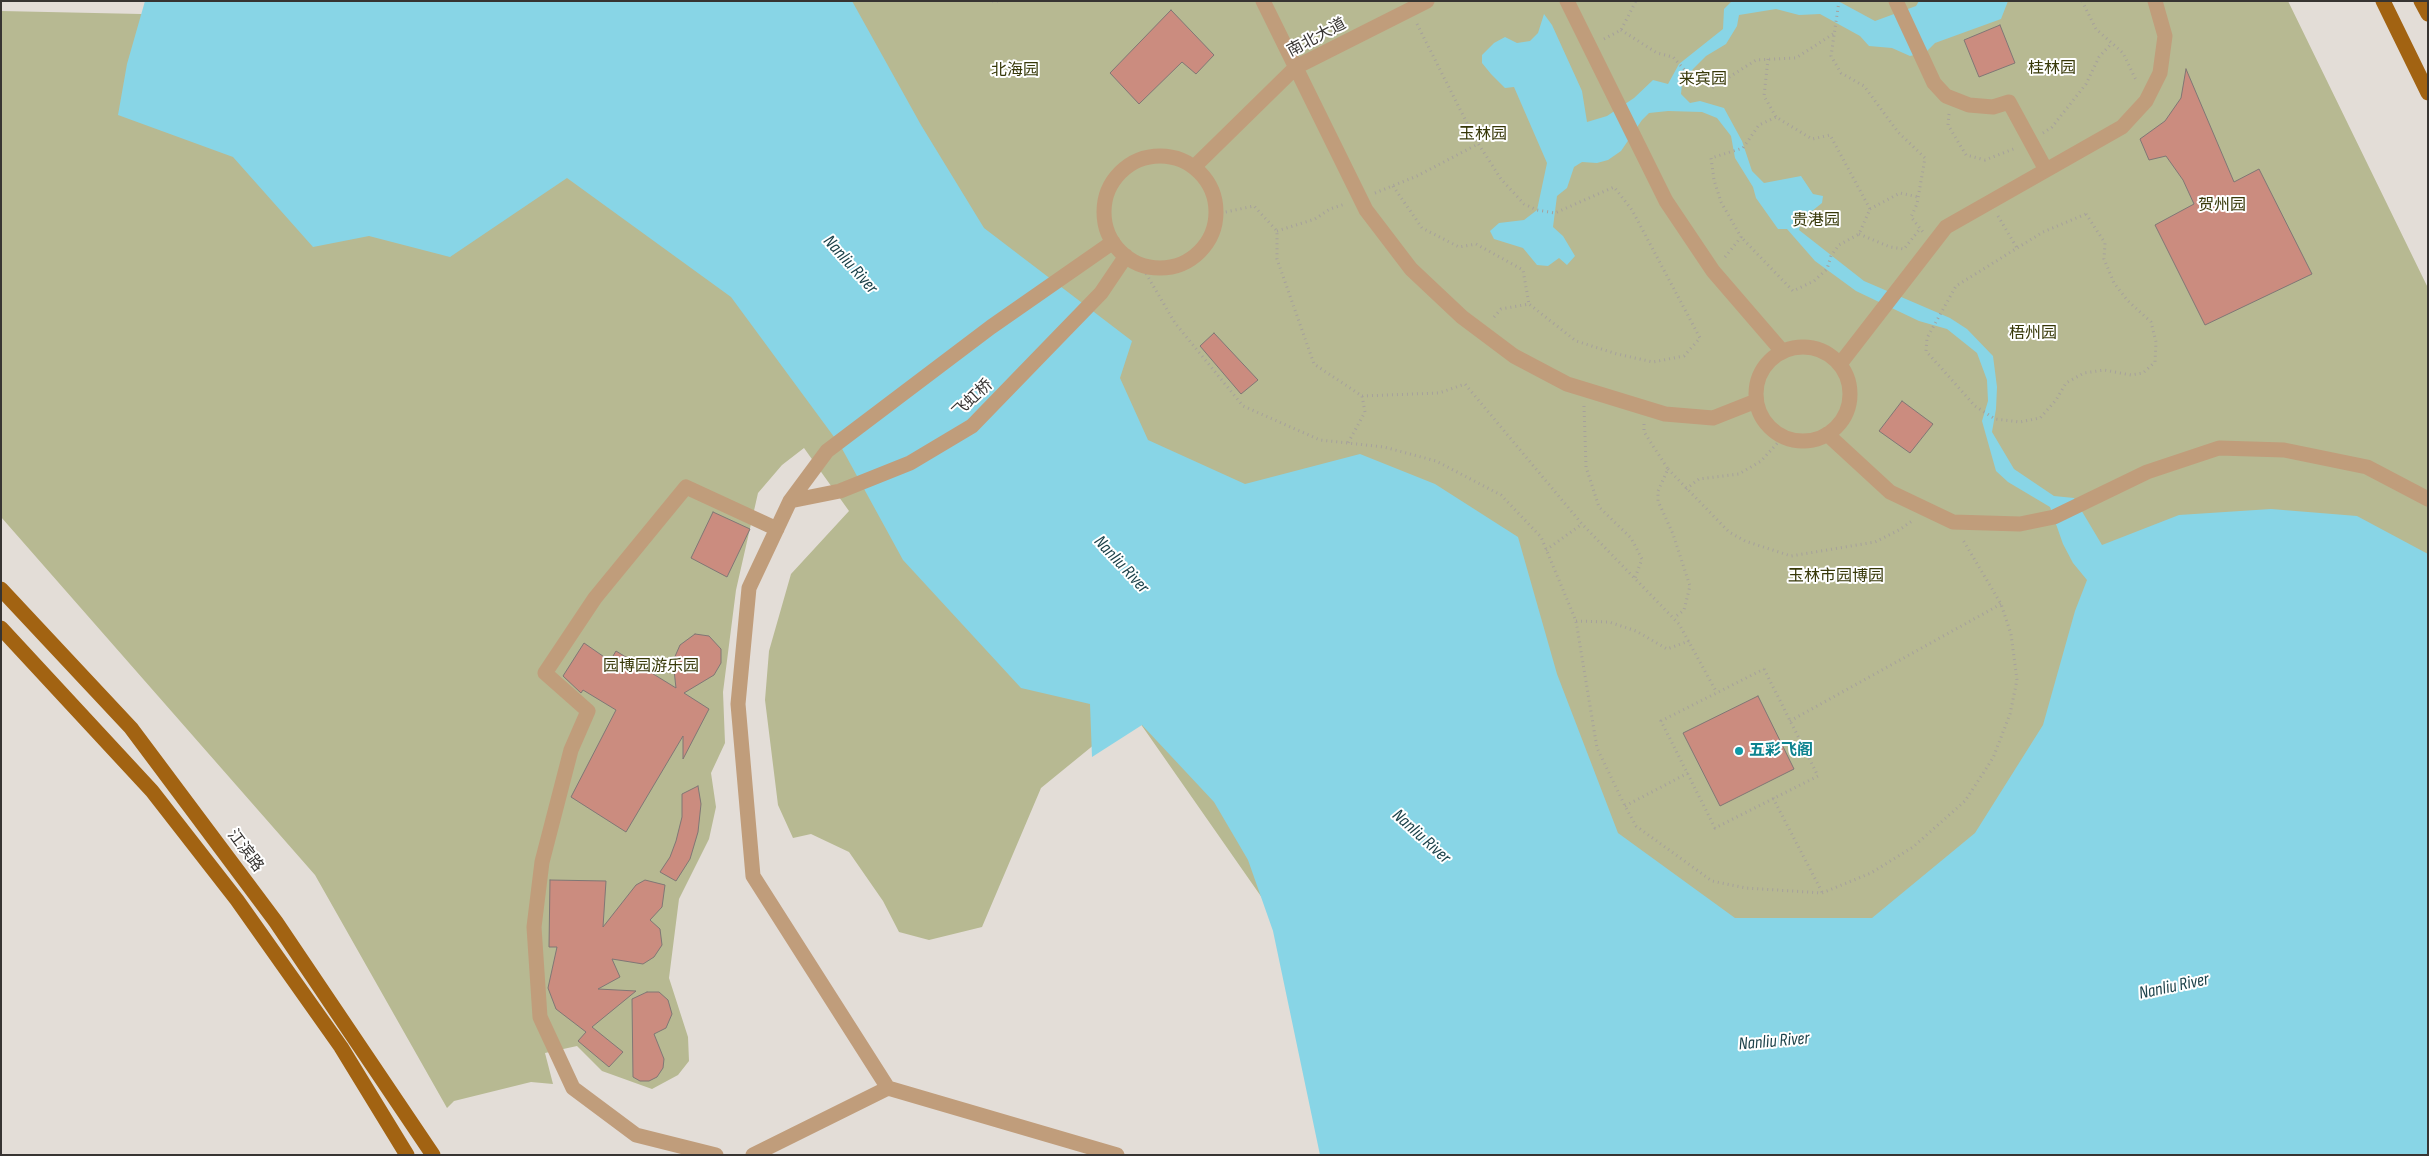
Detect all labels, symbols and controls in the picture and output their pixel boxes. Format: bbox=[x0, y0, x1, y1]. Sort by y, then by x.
street label: 南北大道 bbox=[1284, 15, 1350, 61]
park label: 桂林园 bbox=[2028, 59, 2076, 79]
park label: 北海园 bbox=[991, 61, 1039, 81]
park label: 来宾园 bbox=[1679, 70, 1727, 90]
park label: 玉林园 bbox=[1459, 125, 1507, 145]
park label: 贺州园 bbox=[2198, 196, 2246, 216]
park label: 贵港园 bbox=[1792, 211, 1840, 231]
water label: Nanliu River bbox=[818, 231, 882, 299]
park label: 梧州园 bbox=[2009, 324, 2057, 344]
street label: 飞虹桥 bbox=[949, 376, 997, 422]
water label: Nanliu River bbox=[1089, 532, 1153, 598]
park label: 玉林市园博园 bbox=[1788, 567, 1884, 587]
park label: 园博园游乐园 bbox=[603, 657, 699, 677]
place label: 五彩飞阁 bbox=[1749, 741, 1813, 761]
marker: 五彩飞阁 bbox=[1733, 745, 1745, 757]
water label: Nanliu River bbox=[1387, 805, 1455, 869]
street label: 江滨路 bbox=[223, 826, 267, 876]
water label: Nanliu River bbox=[2137, 969, 2211, 1005]
water label: Nanliu River bbox=[1738, 1028, 1810, 1056]

